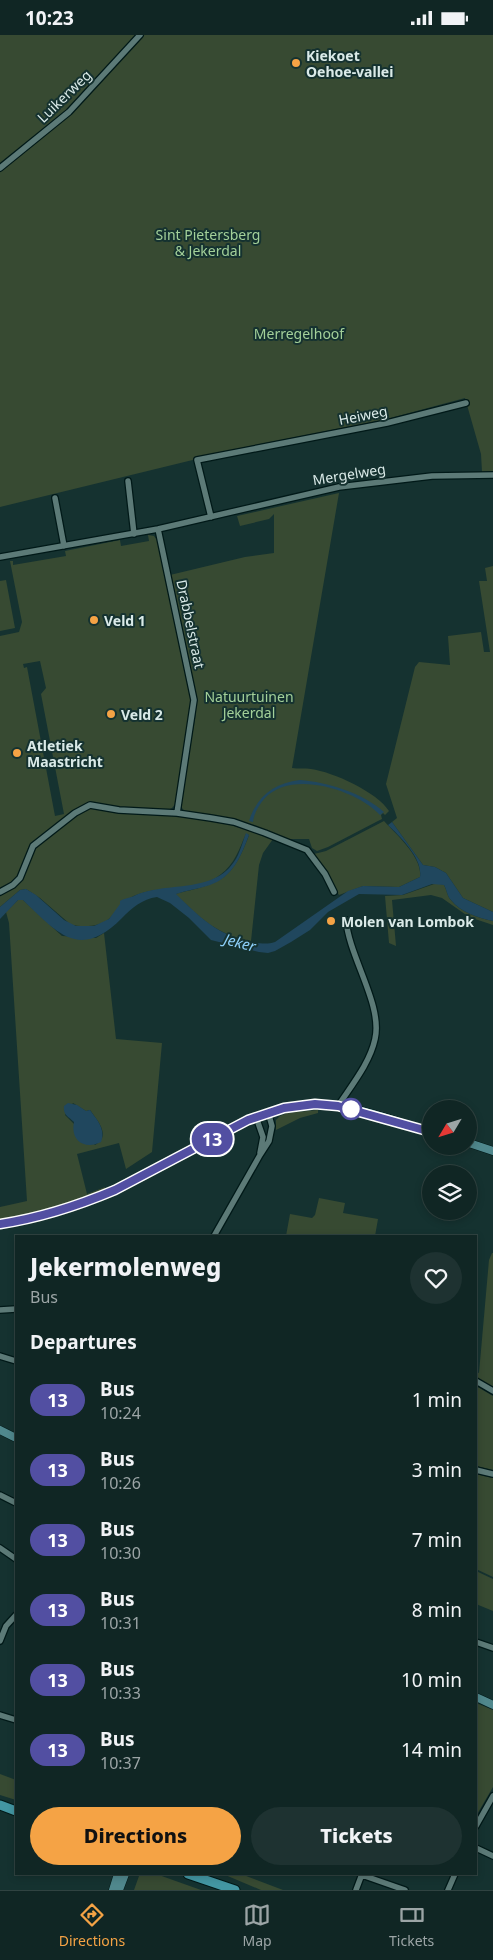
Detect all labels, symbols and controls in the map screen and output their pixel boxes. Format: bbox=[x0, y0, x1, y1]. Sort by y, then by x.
text: 10:23 bbox=[25, 5, 74, 31]
place label: Kiekoet Oehoe-vallei bbox=[306, 46, 393, 81]
marker: Kiekoet Oehoe-vallei bbox=[290, 57, 302, 69]
street label: Luikerweg bbox=[33, 65, 95, 127]
park label: Sint Pietersberg & Jekerdal bbox=[156, 225, 260, 260]
park label: Merregelhoof bbox=[254, 324, 345, 343]
street label: Heiweg bbox=[337, 401, 389, 429]
street label: Mergelweg bbox=[311, 459, 387, 489]
street label: Drabbelstraat bbox=[172, 578, 210, 670]
place label: Veld 1 bbox=[104, 611, 146, 630]
marker: Veld 1 bbox=[88, 614, 100, 626]
park label: Natuurtuinen Jekerdal bbox=[204, 687, 294, 722]
place label: Veld 2 bbox=[121, 705, 163, 724]
marker: Veld 2 bbox=[105, 708, 117, 720]
place label: Atletiek Maastricht bbox=[27, 736, 103, 771]
marker: Atletiek Maastricht bbox=[11, 747, 23, 759]
place label: Molen van Lombok bbox=[341, 912, 474, 931]
marker: Molen van Lombok bbox=[325, 915, 337, 927]
water label: Jeker bbox=[219, 927, 259, 956]
unlabelled marker bbox=[340, 1098, 362, 1120]
north arrow bbox=[422, 1100, 478, 1155]
map controls bbox=[422, 1100, 477, 1220]
line badge: 13 bbox=[190, 1123, 234, 1155]
text: 13 bbox=[202, 1127, 222, 1151]
button: layers bbox=[422, 1165, 477, 1220]
text: Jekermolenweg bbox=[30, 1250, 221, 1283]
button: heart bbox=[410, 1252, 462, 1304]
text: Bus bbox=[30, 1286, 58, 1308]
text: Departures bbox=[30, 1329, 137, 1355]
text: Bus bbox=[100, 1376, 135, 1402]
text: 1 min bbox=[412, 1387, 462, 1413]
text: 13 bbox=[47, 1388, 68, 1412]
text: 10:24 bbox=[100, 1402, 141, 1424]
text: Bus bbox=[100, 1446, 135, 1472]
text: 3 min bbox=[412, 1457, 462, 1483]
text: 13 bbox=[47, 1458, 68, 1482]
text: 10:26 bbox=[100, 1472, 141, 1494]
text: Bus bbox=[100, 1516, 135, 1542]
text: 7 min bbox=[412, 1527, 462, 1553]
text: 13 bbox=[47, 1528, 68, 1552]
text: 10:30 bbox=[100, 1542, 141, 1564]
text: Bus bbox=[100, 1586, 135, 1612]
text: 8 min bbox=[412, 1597, 462, 1623]
text: 13 bbox=[47, 1598, 68, 1622]
text: 10:31 bbox=[100, 1612, 141, 1634]
text: Bus bbox=[100, 1656, 135, 1682]
text: 10 min bbox=[401, 1667, 462, 1693]
text: 13 bbox=[47, 1668, 68, 1692]
text: 10:33 bbox=[100, 1682, 141, 1704]
text: Bus bbox=[100, 1726, 135, 1752]
text: 14 min bbox=[401, 1737, 462, 1763]
text: 13 bbox=[47, 1738, 68, 1762]
text: 10:37 bbox=[100, 1752, 141, 1774]
button: Directions bbox=[30, 1807, 241, 1865]
button: Tickets bbox=[251, 1807, 462, 1865]
tab: Directions bbox=[59, 1901, 125, 1950]
tab: Map bbox=[243, 1901, 272, 1950]
tab: Tickets bbox=[389, 1901, 434, 1950]

